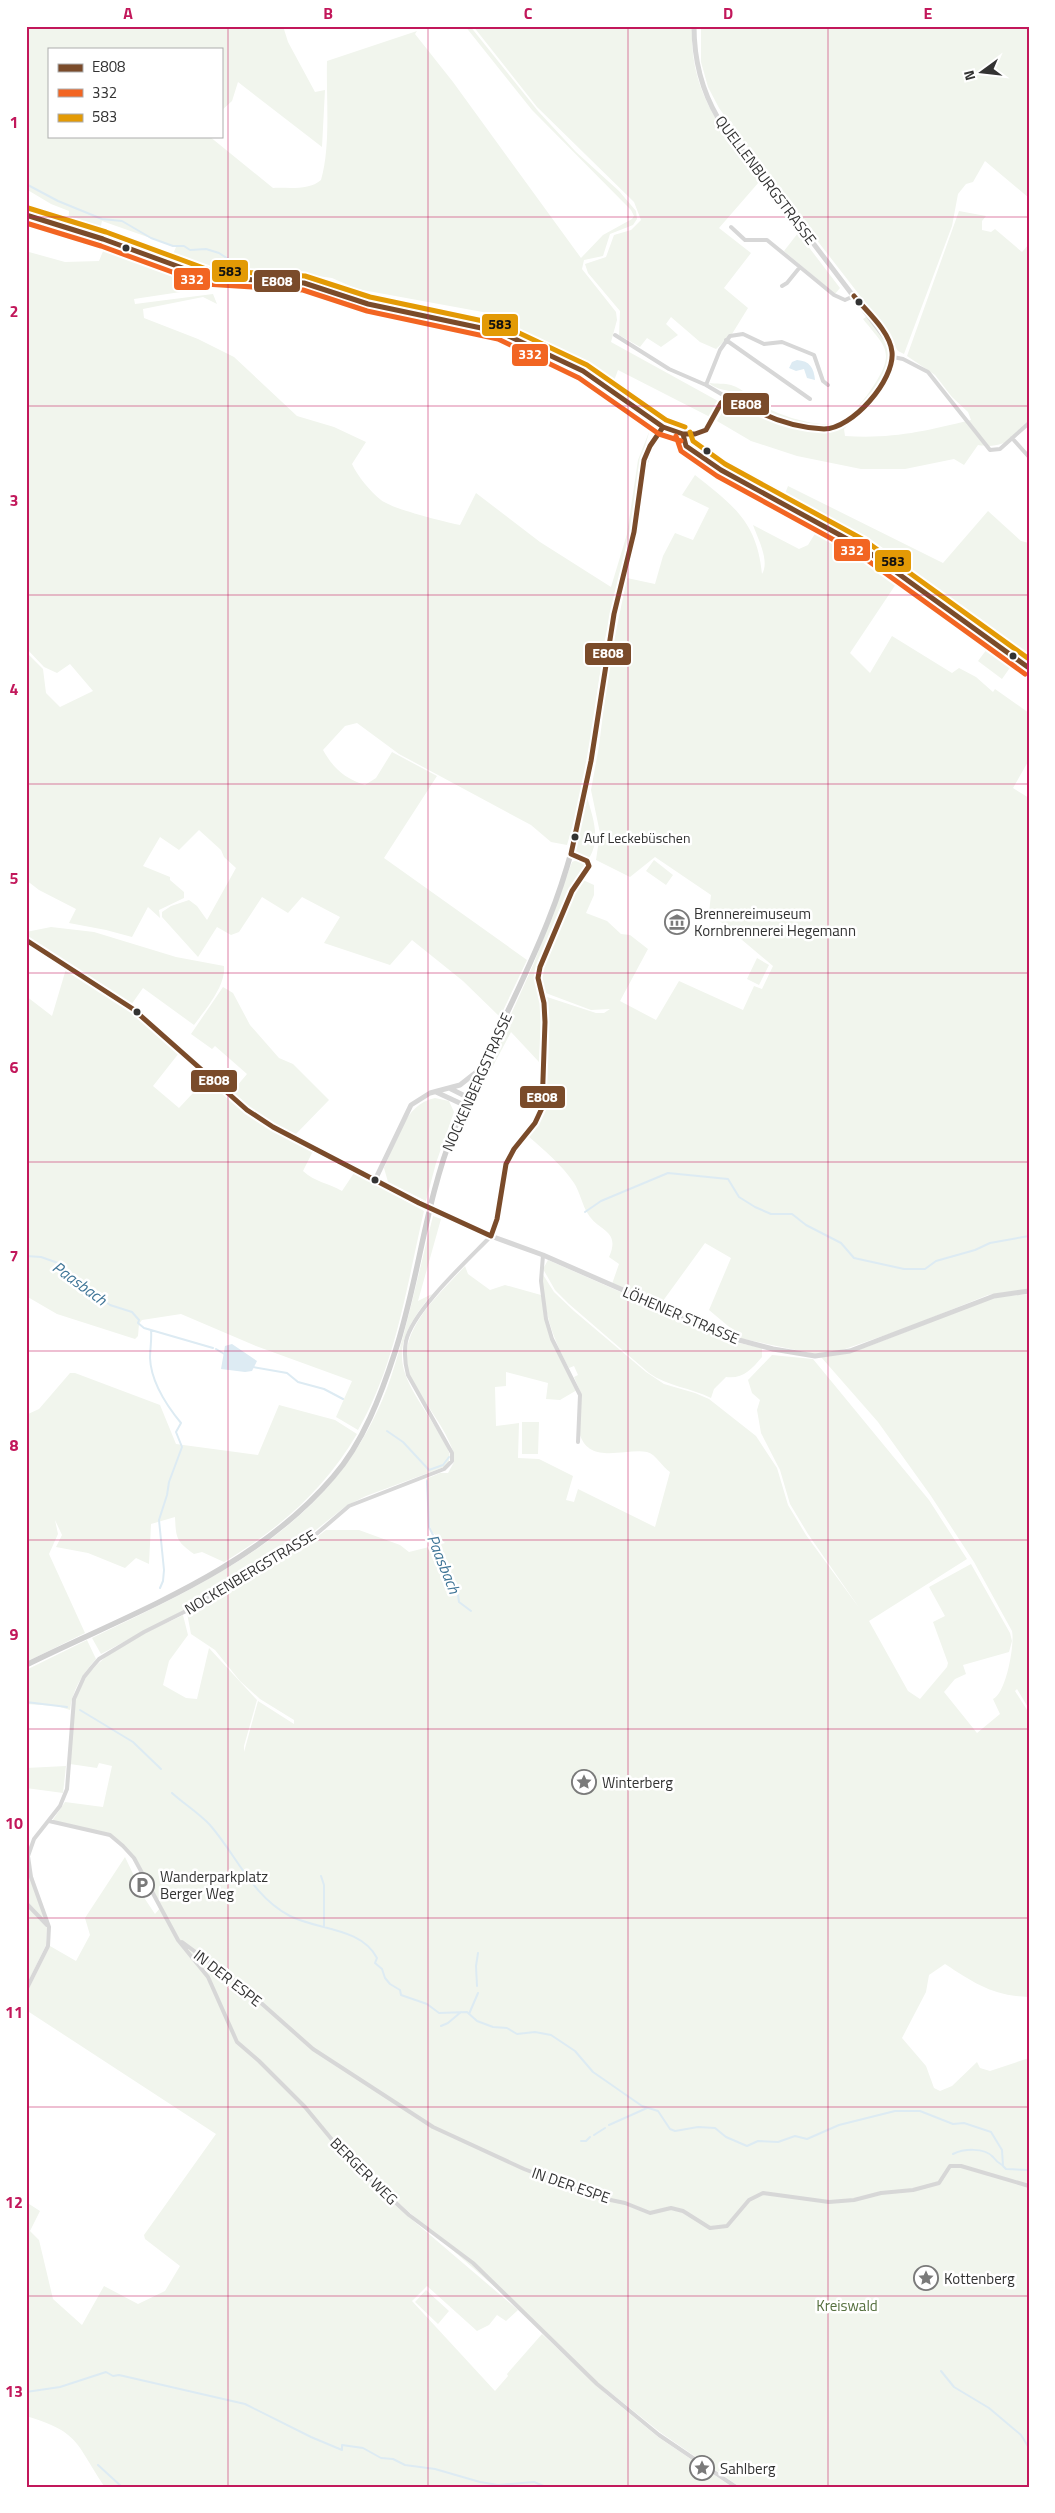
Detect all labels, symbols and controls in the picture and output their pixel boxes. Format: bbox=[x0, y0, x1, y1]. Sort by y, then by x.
text: A bbox=[123, 1, 133, 25]
text: B bbox=[323, 1, 333, 25]
text: C bbox=[524, 1, 533, 25]
text: D bbox=[723, 1, 733, 25]
text: E bbox=[924, 1, 933, 25]
legend bbox=[48, 48, 222, 138]
north arrow bbox=[958, 48, 1008, 98]
text: E808 bbox=[92, 55, 126, 78]
text: N bbox=[958, 68, 980, 83]
text: 332 bbox=[92, 81, 117, 104]
text: 583 bbox=[92, 105, 117, 128]
text: 1 bbox=[10, 110, 18, 134]
street label: QUELLENBURGSTRASSE bbox=[710, 111, 822, 249]
unlabelled marker bbox=[121, 243, 131, 253]
line badge: 583 bbox=[211, 259, 249, 283]
text: 583 bbox=[218, 260, 242, 281]
line badge: 332 bbox=[173, 267, 211, 291]
text: 332 bbox=[180, 268, 204, 289]
line badge: E808 bbox=[253, 269, 301, 293]
text: E808 bbox=[261, 270, 293, 291]
unlabelled marker bbox=[854, 297, 864, 307]
text: 2 bbox=[10, 299, 18, 323]
line badge: 583 bbox=[481, 313, 519, 337]
text: 583 bbox=[488, 313, 512, 334]
line badge: 332 bbox=[511, 343, 549, 367]
text: 332 bbox=[518, 343, 542, 364]
line badge: E808 bbox=[722, 392, 770, 416]
text: E808 bbox=[730, 393, 762, 414]
unlabelled marker bbox=[702, 446, 712, 456]
text: 3 bbox=[10, 488, 18, 512]
line badge: 332 bbox=[833, 538, 871, 562]
text: 332 bbox=[840, 539, 864, 560]
line badge: 583 bbox=[874, 549, 912, 573]
text: 583 bbox=[881, 550, 905, 571]
line badge: E808 bbox=[584, 642, 632, 666]
text: E808 bbox=[592, 642, 624, 663]
unlabelled marker bbox=[1008, 651, 1018, 661]
text: 4 bbox=[10, 677, 19, 701]
place label: Auf Leckebüschen bbox=[584, 827, 690, 848]
marker: Auf Leckebüschen bbox=[570, 832, 580, 842]
text: 5 bbox=[10, 866, 19, 890]
place label: Brennereimuseum Kornbrennerei Hegemann bbox=[694, 902, 856, 942]
museum icon: Brennereimuseum Kornbrennerei Hegemann bbox=[664, 909, 690, 935]
unlabelled marker bbox=[132, 1007, 142, 1017]
street label: NOCKENBERGSTRASSE bbox=[436, 1009, 518, 1155]
text: 6 bbox=[10, 1055, 19, 1079]
line badge: E808 bbox=[190, 1069, 238, 1093]
text: E808 bbox=[198, 1069, 230, 1090]
line badge: E808 bbox=[519, 1085, 566, 1109]
text: E808 bbox=[526, 1086, 558, 1107]
unlabelled marker bbox=[370, 1175, 380, 1185]
text: 7 bbox=[10, 1244, 18, 1268]
water label: Paasbach bbox=[48, 1255, 113, 1312]
street label: LÖHENER STRASSE bbox=[619, 1280, 743, 1350]
text: 8 bbox=[10, 1433, 19, 1457]
street label: NOCKENBERGSTRASSE bbox=[180, 1524, 320, 1620]
water label: Paasbach bbox=[421, 1531, 467, 1598]
text: 9 bbox=[10, 1622, 19, 1646]
place icon: Winterberg bbox=[571, 1769, 597, 1795]
place label: Winterberg bbox=[602, 1771, 673, 1794]
text: 10 bbox=[5, 1811, 23, 1835]
place label: Wanderparkplatz Berger Weg bbox=[160, 1865, 268, 1905]
parking icon: Wanderparkplatz Berger Weg bbox=[129, 1872, 155, 1898]
street label: IN DER ESPE bbox=[189, 1944, 267, 2012]
text: 11 bbox=[5, 2000, 23, 2024]
street label: BERGER WEG bbox=[325, 2132, 403, 2210]
street label: IN DER ESPE bbox=[529, 2161, 613, 2209]
text: 12 bbox=[5, 2190, 23, 2214]
place icon: Kottenberg bbox=[913, 2265, 939, 2291]
place label: Kottenberg bbox=[944, 2267, 1015, 2290]
park label: Kreiswald bbox=[816, 2294, 878, 2317]
text: 13 bbox=[5, 2379, 23, 2403]
place icon: Sahlberg bbox=[689, 2455, 715, 2481]
place label: Sahlberg bbox=[720, 2457, 776, 2480]

